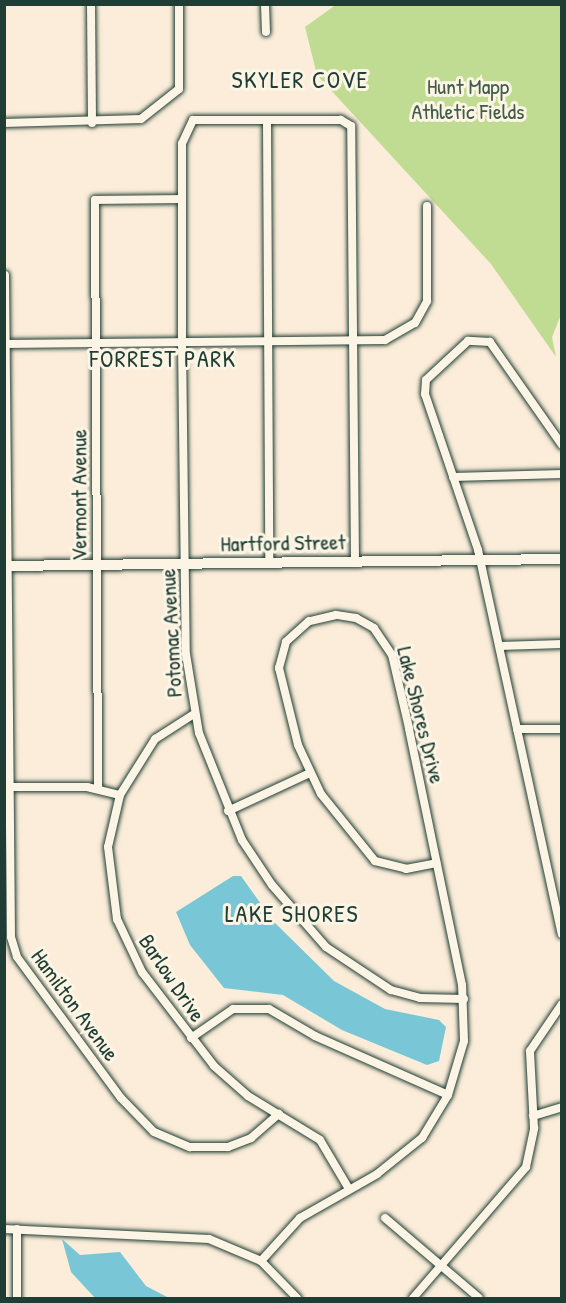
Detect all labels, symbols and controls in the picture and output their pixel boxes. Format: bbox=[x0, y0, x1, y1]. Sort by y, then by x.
district label: SKYLER COVE bbox=[231, 66, 369, 94]
park label: Hunt Mapp Athletic Fields bbox=[411, 73, 525, 124]
district label: FORREST PARK bbox=[89, 345, 237, 373]
street label: Vermont Avenue bbox=[66, 429, 92, 561]
street label: Hartford Street bbox=[220, 529, 346, 557]
street label: Potomac Avenue bbox=[154, 568, 188, 698]
street label: Lake Shores Drive bbox=[391, 644, 451, 786]
district label: LAKE SHORES bbox=[225, 900, 359, 928]
street label: Barlow Drive bbox=[133, 929, 211, 1027]
street label: Hamilton Avenue bbox=[26, 944, 124, 1066]

